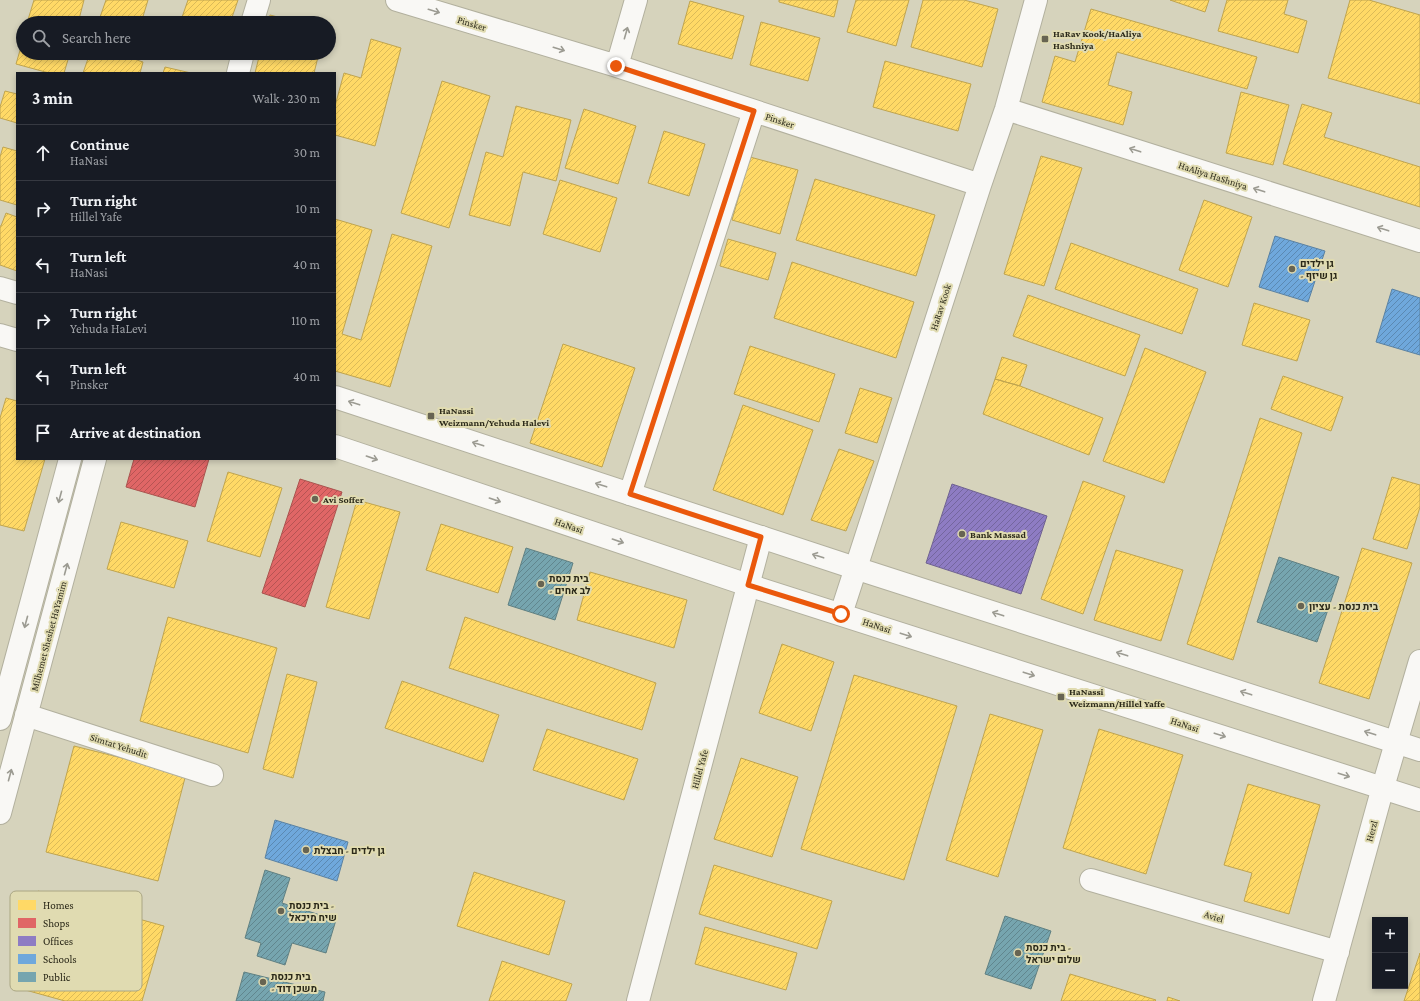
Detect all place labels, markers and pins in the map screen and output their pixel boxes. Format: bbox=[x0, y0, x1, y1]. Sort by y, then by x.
place label: HaRav Kook/HaAliya HaShniya bbox=[1053, 28, 1141, 51]
marker: HaRav Kook/HaAliya HaShniya bbox=[1040, 34, 1050, 44]
place label: גן ילדים - גן שיזף bbox=[1300, 258, 1337, 281]
marker: גן ילדים - גן שיזף bbox=[1287, 264, 1297, 274]
place label: HaNassi Weizmann/Yehuda Halevi bbox=[438, 405, 549, 428]
marker: HaNassi Weizmann/Yehuda Halevi bbox=[426, 411, 436, 421]
marker: Avi Soffer bbox=[310, 494, 320, 504]
place label: Avi Soffer bbox=[322, 494, 364, 505]
marker: Bank Massad bbox=[957, 529, 967, 539]
place label: Bank Massad bbox=[970, 529, 1026, 540]
place label: בית כנסת - לב אחים bbox=[549, 573, 591, 596]
marker: בית כנסת - לב אחים bbox=[536, 579, 546, 589]
marker: בית כנסת - עציון bbox=[1296, 601, 1306, 611]
place label: בית כנסת - עציון bbox=[1309, 601, 1379, 612]
place label: HaNassi Weizmann/Hillel Yaffe bbox=[1068, 686, 1165, 709]
marker: HaNassi Weizmann/Hillel Yaffe bbox=[1056, 692, 1066, 702]
marker: גן ילדים - חבצלת bbox=[301, 845, 311, 855]
place label: גן ילדים - חבצלת bbox=[314, 845, 385, 856]
place label: בית כנסת - שיח מיכאל bbox=[289, 900, 337, 923]
marker: בית כנסת - שיח מיכאל bbox=[276, 906, 286, 916]
place label: בית כנסת - שלום ישראל bbox=[1026, 942, 1081, 965]
marker: בית כנסת - שלום ישראל bbox=[1013, 948, 1023, 958]
place label: בית כנסת - משכן דוד bbox=[271, 971, 317, 994]
marker: בית כנסת - משכן דוד bbox=[258, 977, 268, 987]

